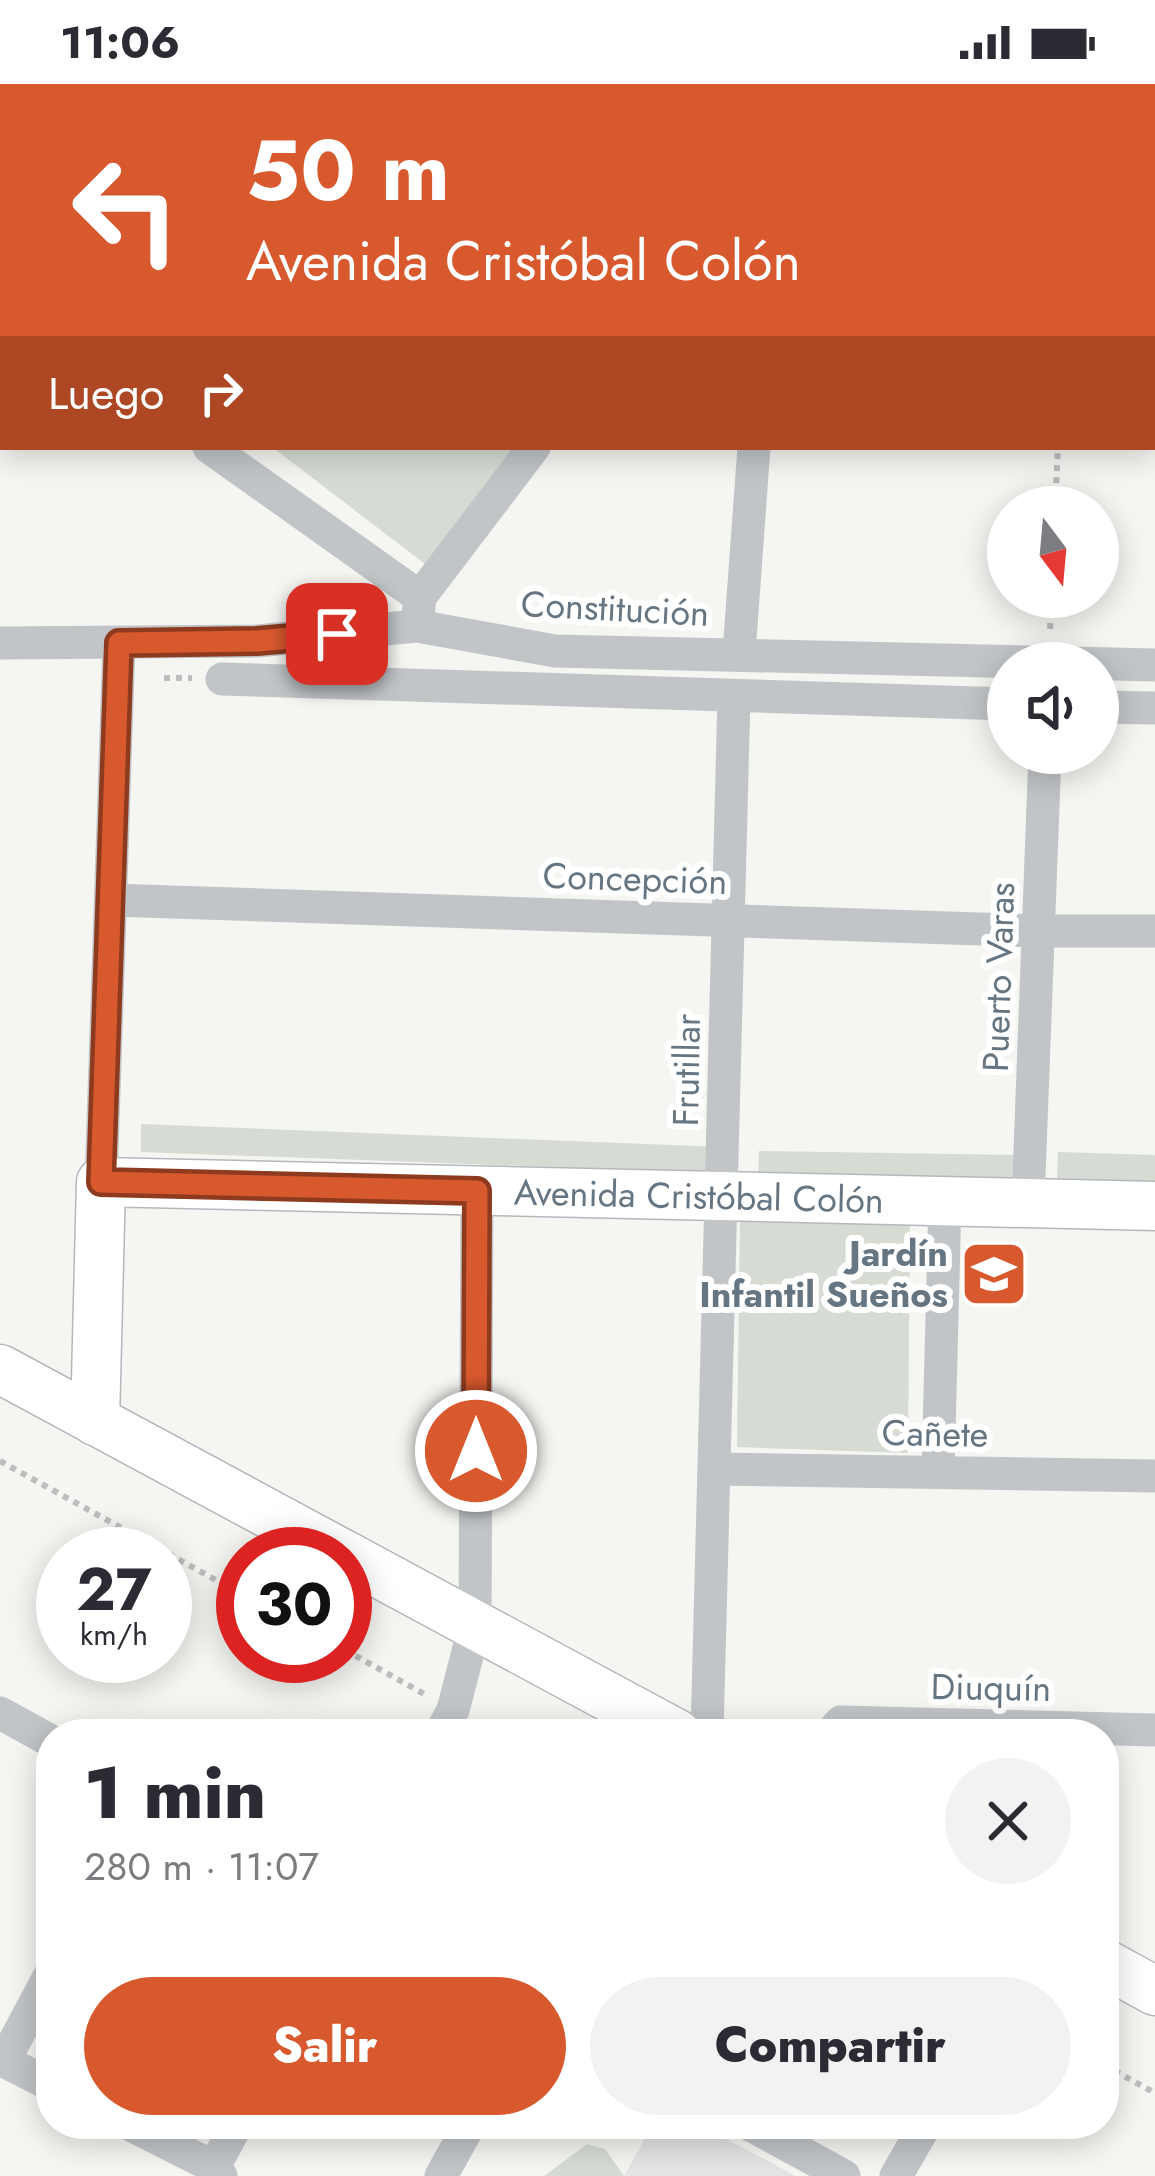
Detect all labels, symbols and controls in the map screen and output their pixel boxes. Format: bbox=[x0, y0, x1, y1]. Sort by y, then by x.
text: 11:06 bbox=[60, 10, 180, 75]
text: 50 m bbox=[246, 110, 450, 232]
icon: left bbox=[48, 132, 204, 288]
text: Avenida Cristóbal Colón bbox=[246, 222, 801, 300]
icon: right bbox=[188, 360, 254, 426]
text: Luego bbox=[48, 361, 164, 426]
north arrow bbox=[987, 486, 1119, 618]
map controls bbox=[987, 486, 1119, 774]
street label: Constitución bbox=[520, 577, 710, 639]
pin bbox=[286, 583, 388, 685]
icon: arrive bbox=[304, 601, 370, 667]
button: sound bbox=[987, 642, 1119, 774]
street label: Concepción bbox=[542, 849, 728, 907]
street label: Puerto Varas bbox=[969, 881, 1027, 1073]
street label: Frutillar bbox=[659, 1013, 713, 1127]
street label: Avenida Cristóbal Colón bbox=[513, 1165, 884, 1226]
place label: Jardín Infantil Sueños bbox=[699, 1227, 948, 1320]
school or university icon: Jardín Infantil Sueños bbox=[959, 1239, 1029, 1309]
position arrow bbox=[413, 1388, 539, 1514]
street label: Cañete bbox=[881, 1406, 989, 1460]
speed limit sign: 30 bbox=[216, 1527, 372, 1683]
text: 27 bbox=[76, 1546, 152, 1633]
text: km/h bbox=[80, 1613, 148, 1656]
street label: Diuquín bbox=[930, 1660, 1052, 1714]
text: 1 min bbox=[84, 1741, 266, 1845]
button: close bbox=[945, 1758, 1071, 1884]
text: 280 m · 11:07 bbox=[84, 1838, 319, 1895]
button: Salir bbox=[84, 1977, 566, 2115]
button: Compartir bbox=[590, 1977, 1071, 2115]

